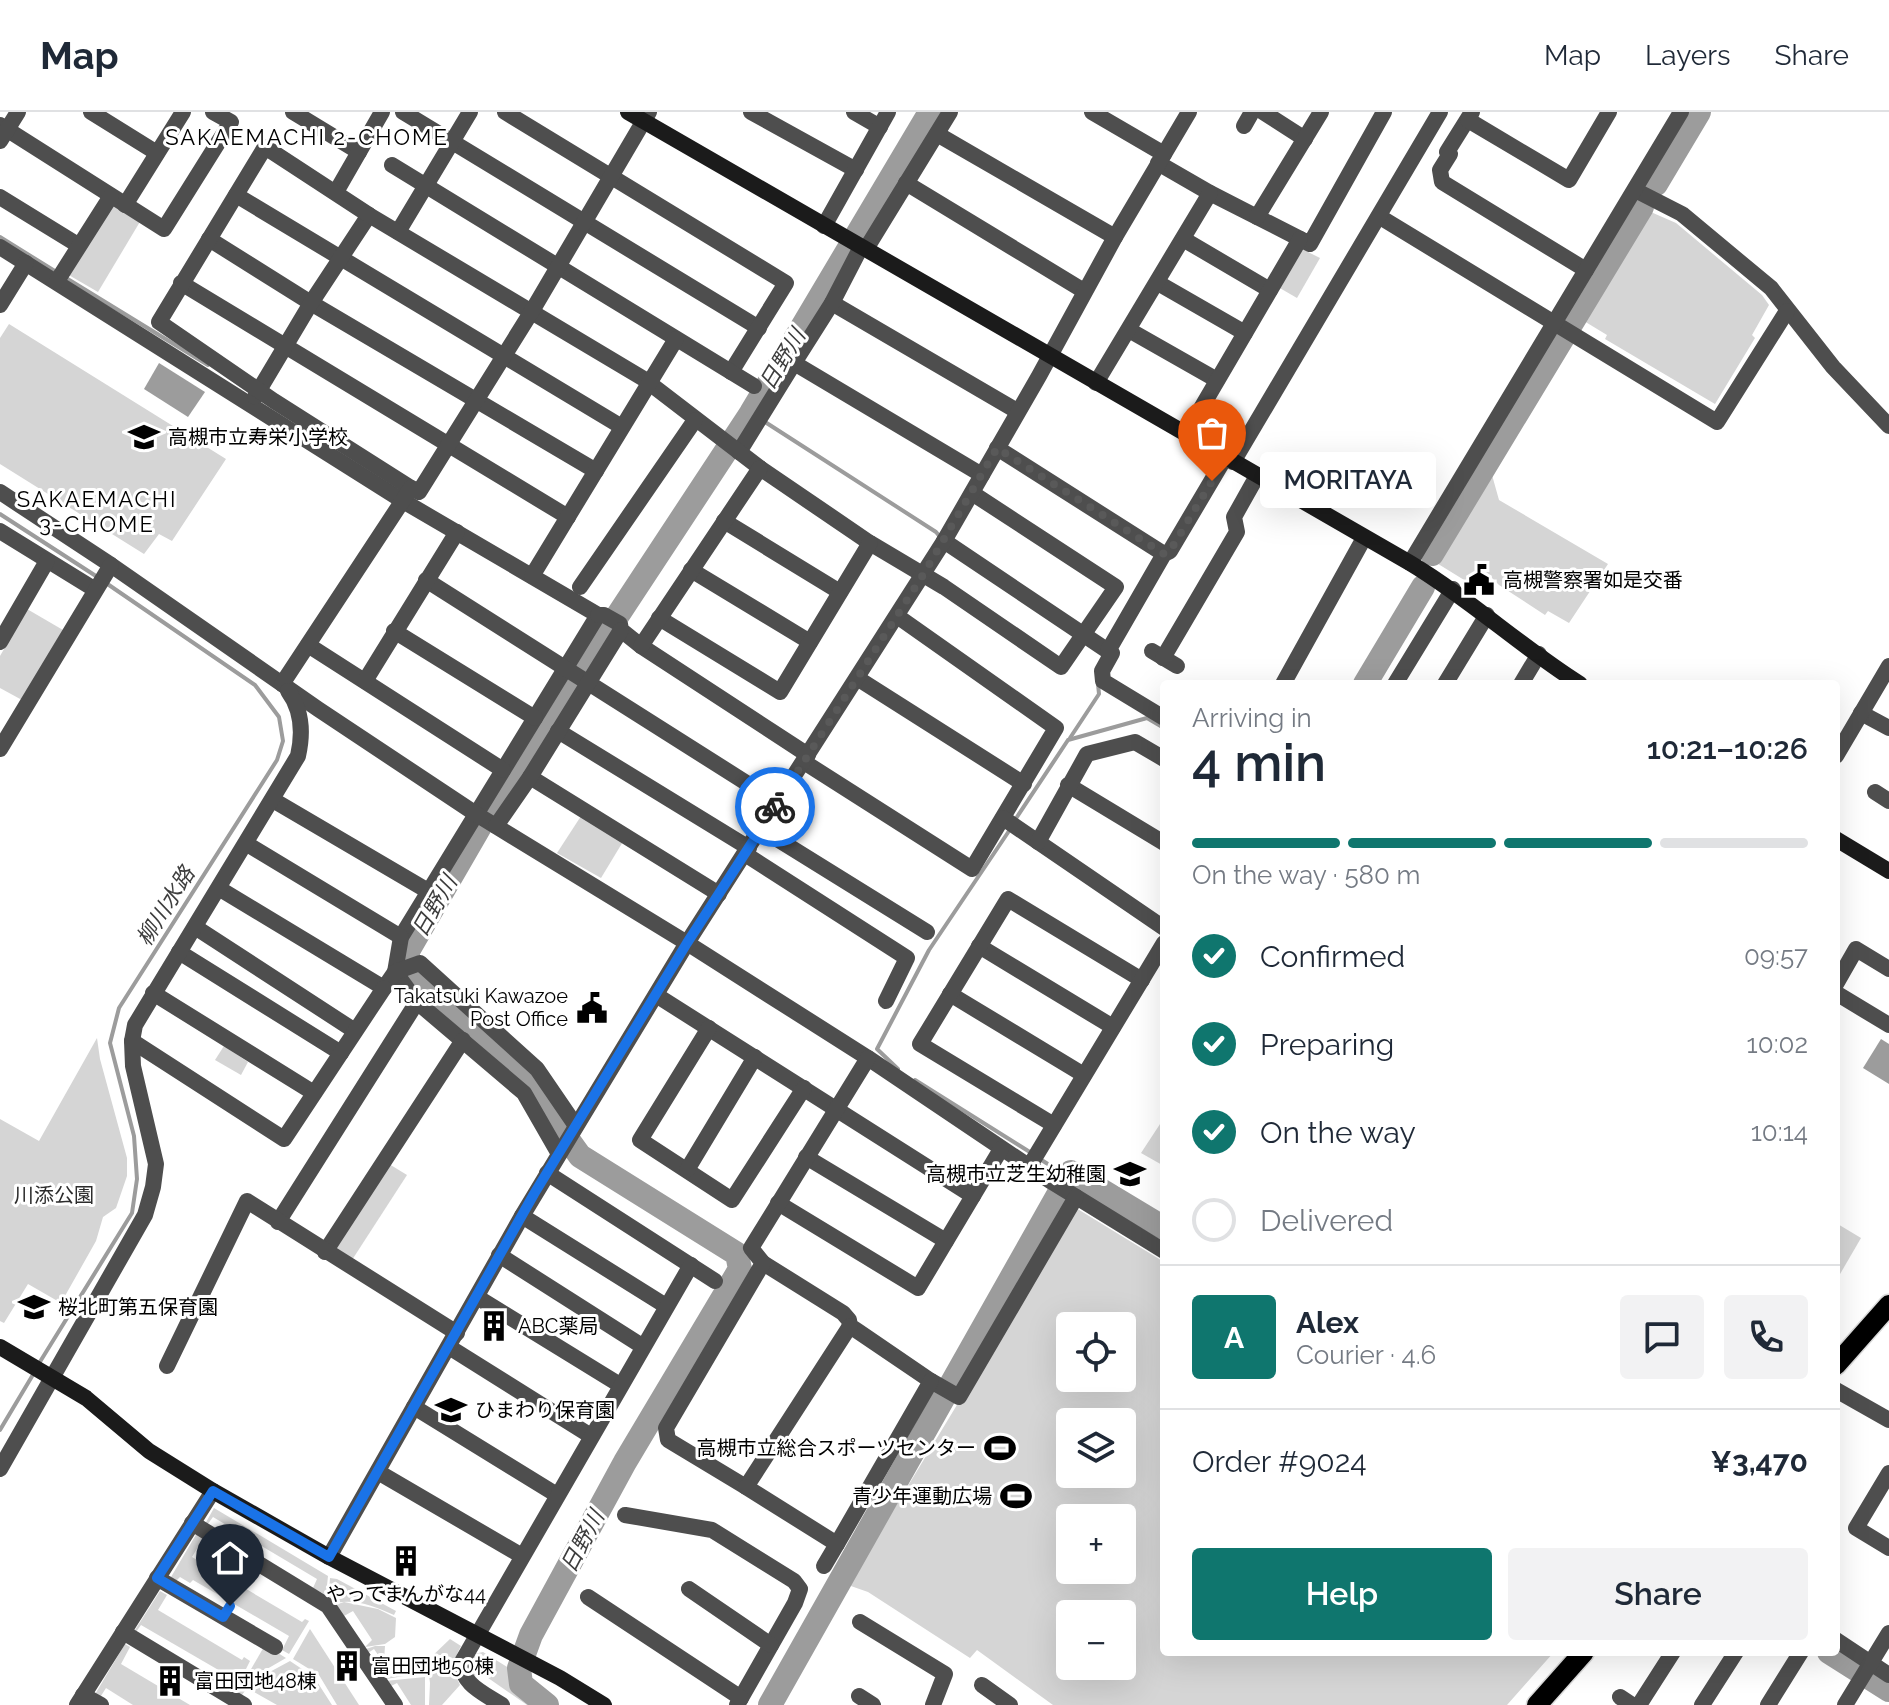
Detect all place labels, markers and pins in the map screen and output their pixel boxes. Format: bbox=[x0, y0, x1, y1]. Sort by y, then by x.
pin bbox=[1178, 399, 1246, 481]
school or university icon: 高槻市立寿栄小学校 bbox=[127, 420, 161, 454]
place label: 高槻市立寿栄小学校 bbox=[168, 425, 348, 449]
callout: MORITAYA bbox=[1260, 453, 1436, 509]
public building icon: 高槻警察署如是交番 bbox=[1462, 563, 1496, 597]
place label: 高槻警察署如是交番 bbox=[1503, 568, 1683, 592]
place label: Takatsuki Kawazoe Post Office bbox=[394, 984, 568, 1031]
public building icon: Takatsuki Kawazoe Post Office bbox=[575, 991, 609, 1025]
school or university icon: 高槻市立芝生幼稚園 bbox=[1113, 1157, 1147, 1191]
place label: 高槻市立芝生幼稚園 bbox=[926, 1162, 1106, 1186]
school or university icon: 桜北町第五保育園 bbox=[17, 1290, 51, 1324]
place label: 桜北町第五保育園 bbox=[58, 1295, 218, 1319]
building icon: ABC薬局 bbox=[477, 1309, 511, 1343]
place label: ABC薬局 bbox=[518, 1314, 599, 1338]
school or university icon: ひまわり保育園 bbox=[434, 1393, 468, 1427]
place label: ひまわり保育園 bbox=[475, 1398, 615, 1422]
sports icon: 高槻市立総合スポーツセンター bbox=[983, 1431, 1017, 1465]
place label: 高槻市立総合スポーツセンター bbox=[696, 1436, 976, 1460]
sports icon: 青少年運動広場 bbox=[999, 1479, 1033, 1513]
place label: 青少年運動広場 bbox=[852, 1484, 992, 1508]
pin bbox=[196, 1524, 264, 1606]
building icon: やってまんがな44 bbox=[389, 1544, 423, 1578]
place label: やってまんがな44 bbox=[326, 1582, 486, 1606]
building icon: 富田団地50棟 bbox=[330, 1649, 364, 1683]
place label: 富田団地50棟 bbox=[371, 1654, 494, 1678]
building icon: 富田団地48棟 bbox=[153, 1664, 187, 1698]
place label: 富田団地48棟 bbox=[194, 1669, 317, 1693]

